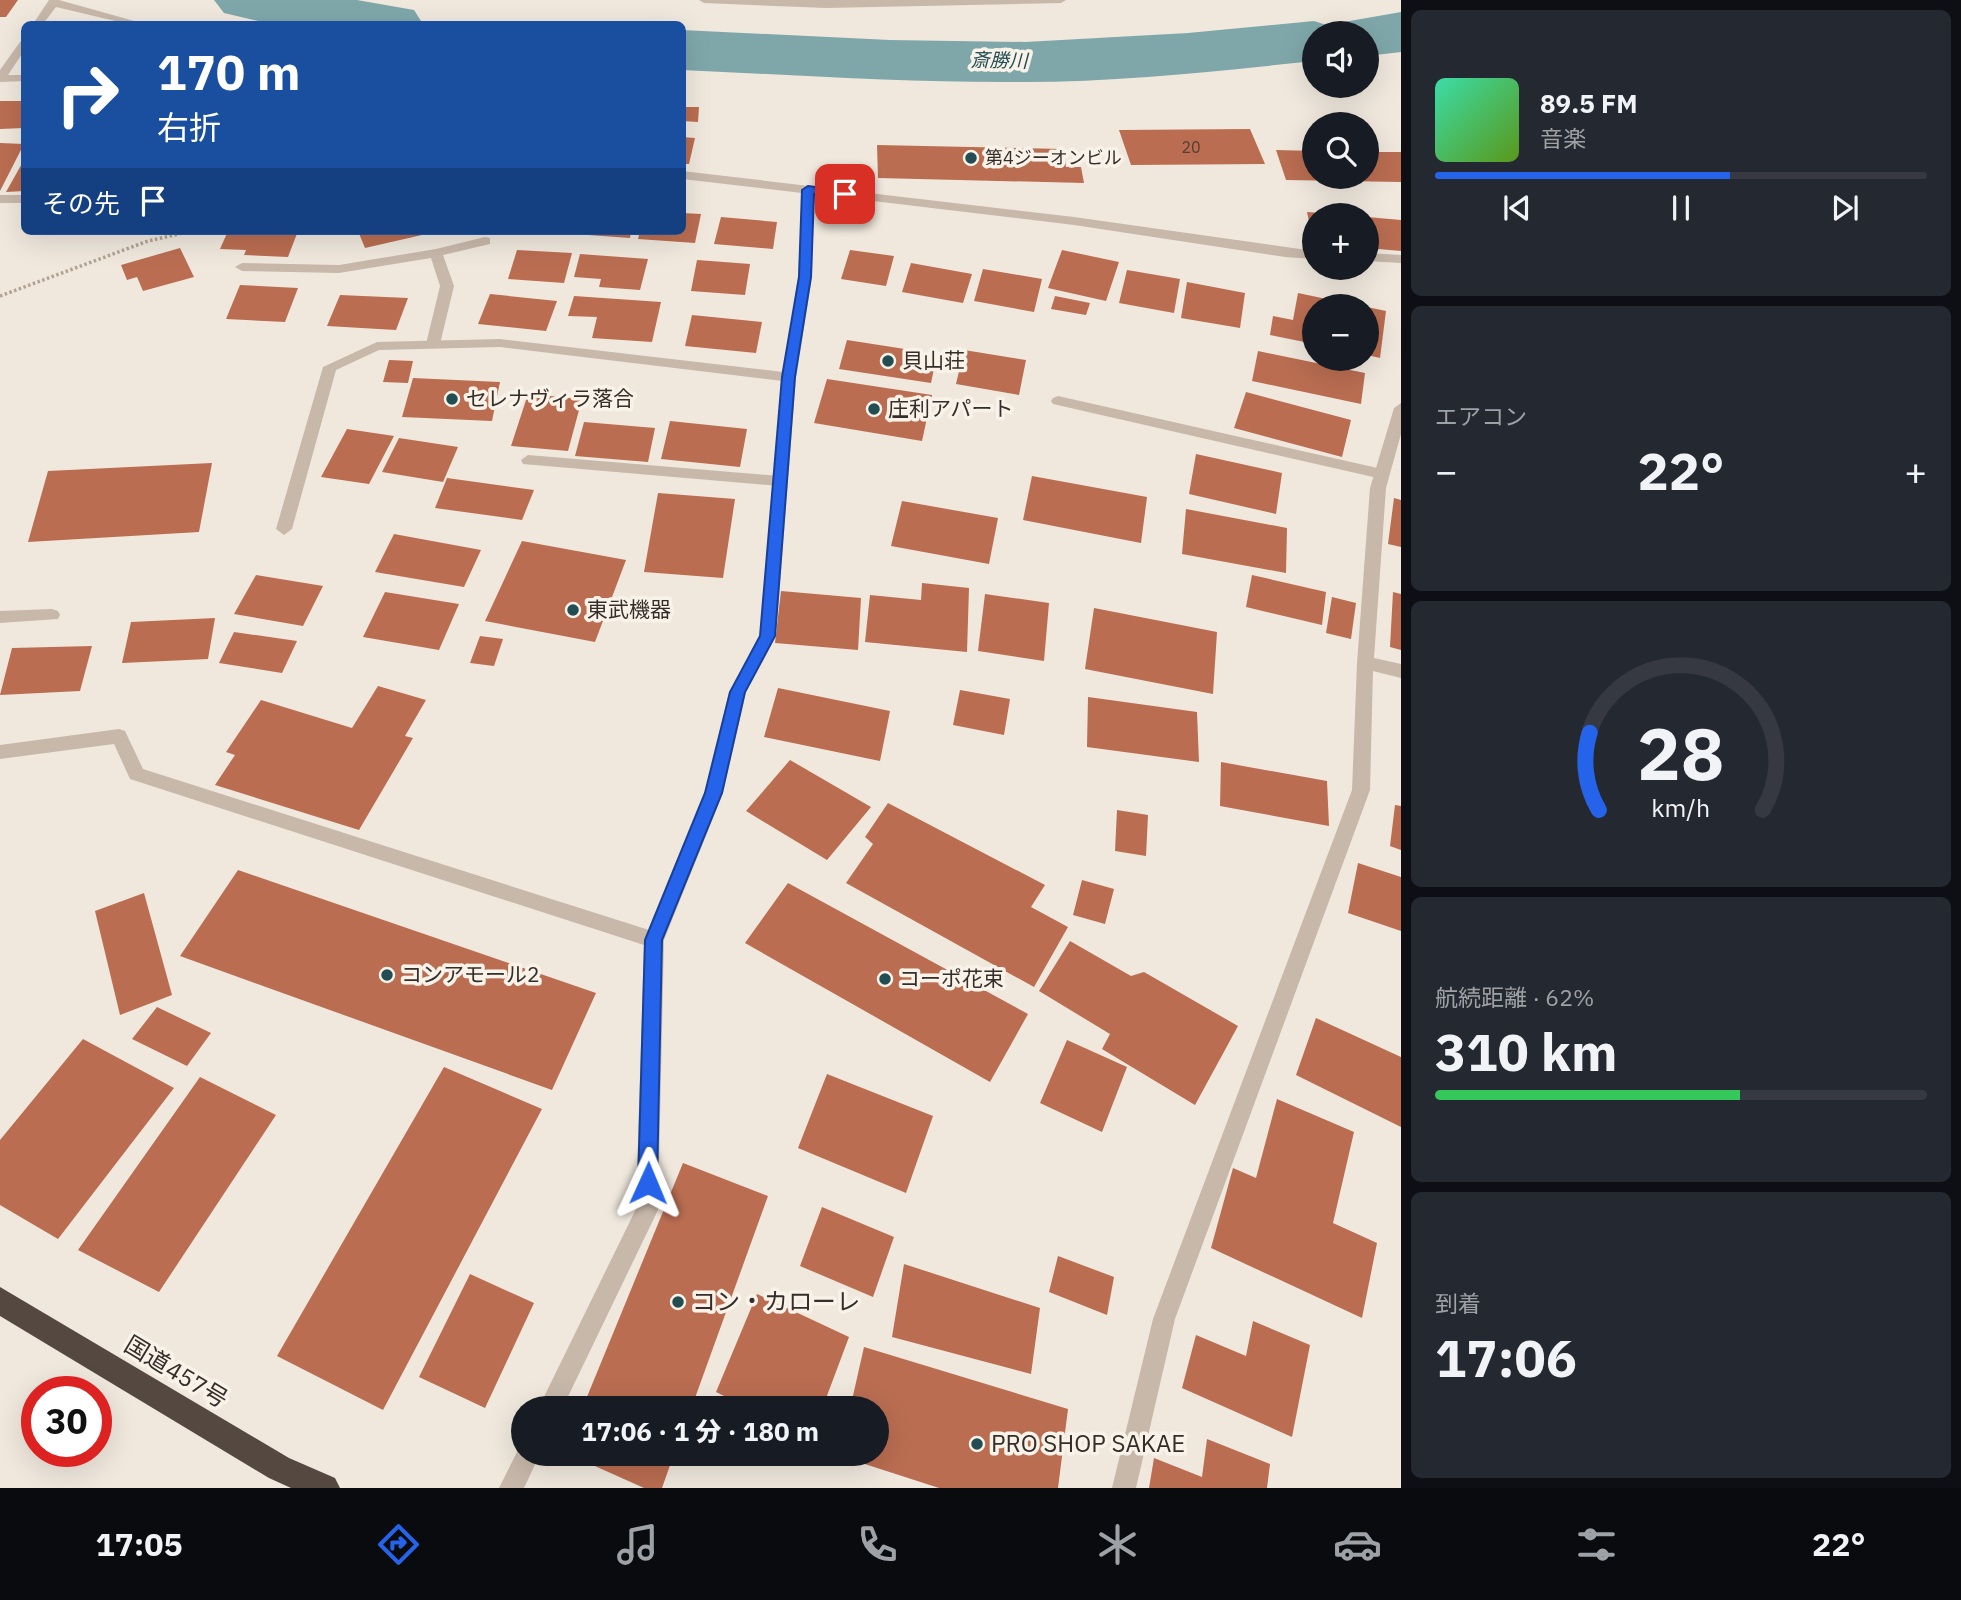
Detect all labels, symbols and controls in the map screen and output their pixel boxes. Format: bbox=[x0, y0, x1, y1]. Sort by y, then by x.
map controls bbox=[1302, 21, 1379, 371]
button: sound bbox=[1302, 21, 1379, 98]
text: 170 m bbox=[157, 40, 301, 103]
water label: 斎勝川 bbox=[970, 48, 1030, 73]
icon: right bbox=[42, 49, 133, 140]
text: 89.5 FM bbox=[1540, 86, 1638, 120]
text: 右折 bbox=[157, 106, 221, 148]
button: search bbox=[1302, 112, 1379, 189]
text: 音楽 bbox=[1540, 123, 1586, 153]
house number: 20 bbox=[1181, 137, 1201, 157]
place label: 第4ジーオンビル bbox=[985, 146, 1122, 169]
marker: 第4ジーオンビル bbox=[963, 150, 979, 166]
pin bbox=[815, 164, 875, 224]
icon: arrive bbox=[826, 175, 864, 213]
icon: arrive bbox=[134, 182, 172, 220]
text: その先 bbox=[42, 186, 120, 220]
icon: previous bbox=[1498, 189, 1536, 227]
icon: pause bbox=[1662, 189, 1700, 227]
icon: next bbox=[1826, 189, 1864, 227]
button: + bbox=[1302, 203, 1379, 280]
button: − bbox=[1302, 294, 1379, 371]
place label: 貝山荘 bbox=[902, 346, 965, 374]
marker: 貝山荘 bbox=[880, 353, 896, 369]
place label: セレナヴィラ落合 bbox=[466, 384, 634, 412]
marker: セレナヴィラ落合 bbox=[444, 391, 460, 407]
place label: 庄利アパート bbox=[888, 394, 1014, 422]
marker: 庄利アパート bbox=[866, 401, 882, 417]
text: エアコン bbox=[1435, 401, 1527, 431]
text: 22° bbox=[1638, 437, 1724, 504]
text: − bbox=[1435, 446, 1458, 495]
text: + bbox=[1904, 446, 1927, 495]
place label: 東武機器 bbox=[587, 595, 671, 623]
marker: 東武機器 bbox=[565, 602, 581, 618]
text: 28 bbox=[1637, 705, 1725, 800]
text: km/h bbox=[1652, 791, 1710, 824]
place label: コンアモール2 bbox=[401, 960, 540, 988]
place label: コーポ花束 bbox=[899, 964, 1004, 992]
marker: コンアモール2 bbox=[379, 967, 395, 983]
marker: コーポ花束 bbox=[877, 971, 893, 987]
text: 航続距離 · 62% bbox=[1435, 982, 1594, 1012]
text: 310 km bbox=[1435, 1018, 1617, 1085]
position arrow bbox=[611, 1146, 685, 1220]
place label: コン・カローレ bbox=[692, 1285, 860, 1317]
text: 到着 bbox=[1435, 1288, 1481, 1318]
marker: コン・カローレ bbox=[670, 1294, 686, 1310]
text: 17:06 bbox=[1435, 1324, 1577, 1391]
street label: 国道457号 bbox=[119, 1328, 234, 1415]
speed limit sign: 30 bbox=[21, 1376, 112, 1467]
text: 17:06 · 1 分 · 180 m bbox=[581, 1414, 819, 1448]
place label: PRO SHOP SAKAE bbox=[991, 1427, 1185, 1459]
marker: PRO SHOP SAKAE bbox=[969, 1436, 985, 1452]
icon: directions bbox=[374, 1520, 423, 1569]
icon: music bbox=[613, 1520, 662, 1569]
icon: phone bbox=[853, 1520, 902, 1569]
icon: climate bbox=[1093, 1520, 1142, 1569]
icon: car bbox=[1333, 1520, 1382, 1569]
icon: filters bbox=[1572, 1520, 1621, 1569]
text: 17:05 bbox=[95, 1523, 183, 1565]
text: 22° bbox=[1812, 1523, 1866, 1565]

